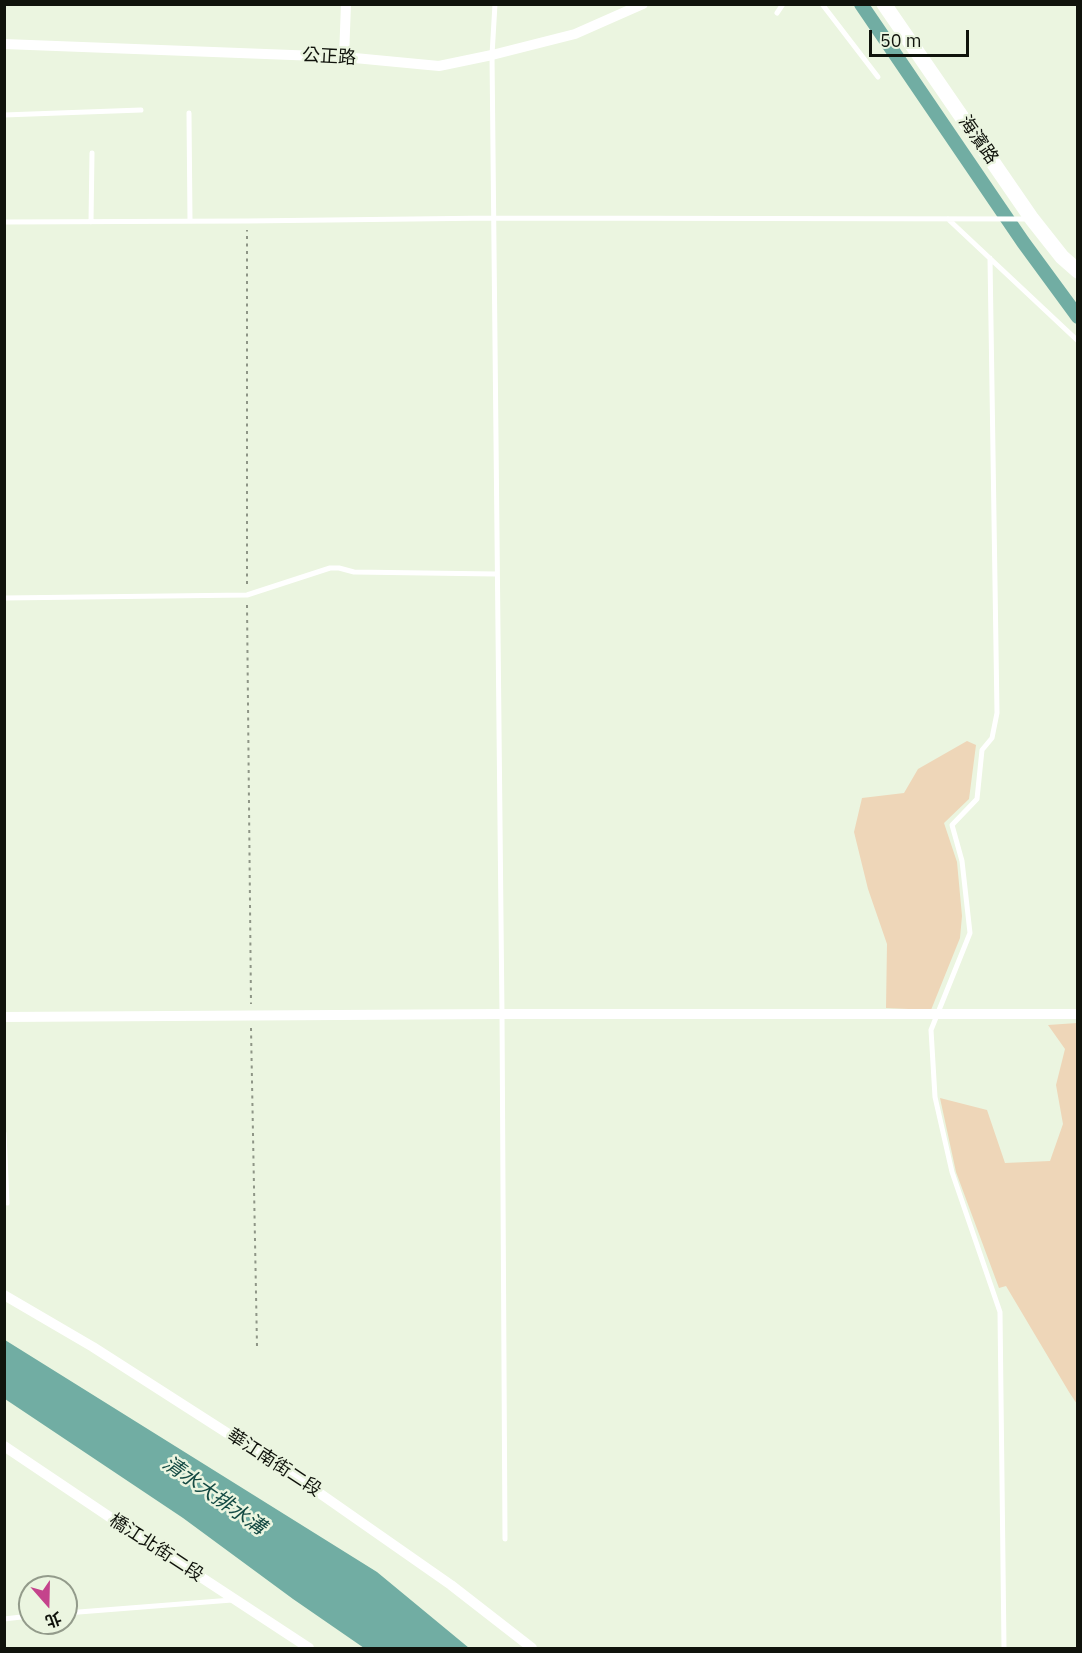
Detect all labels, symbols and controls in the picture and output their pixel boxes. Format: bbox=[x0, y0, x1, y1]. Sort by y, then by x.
scale bar bbox=[872, 18, 972, 56]
text: 50 m bbox=[880, 29, 922, 52]
street label: 公正路 bbox=[301, 45, 357, 69]
street label: 海濱路 bbox=[954, 112, 1002, 168]
street label: 華江南街二段 bbox=[223, 1425, 325, 1501]
water label: 清水大排水溝 bbox=[158, 1452, 270, 1540]
street label: 橋江北街二段 bbox=[105, 1510, 207, 1586]
north arrow bbox=[18, 1575, 78, 1635]
text: 北 bbox=[43, 1608, 64, 1632]

